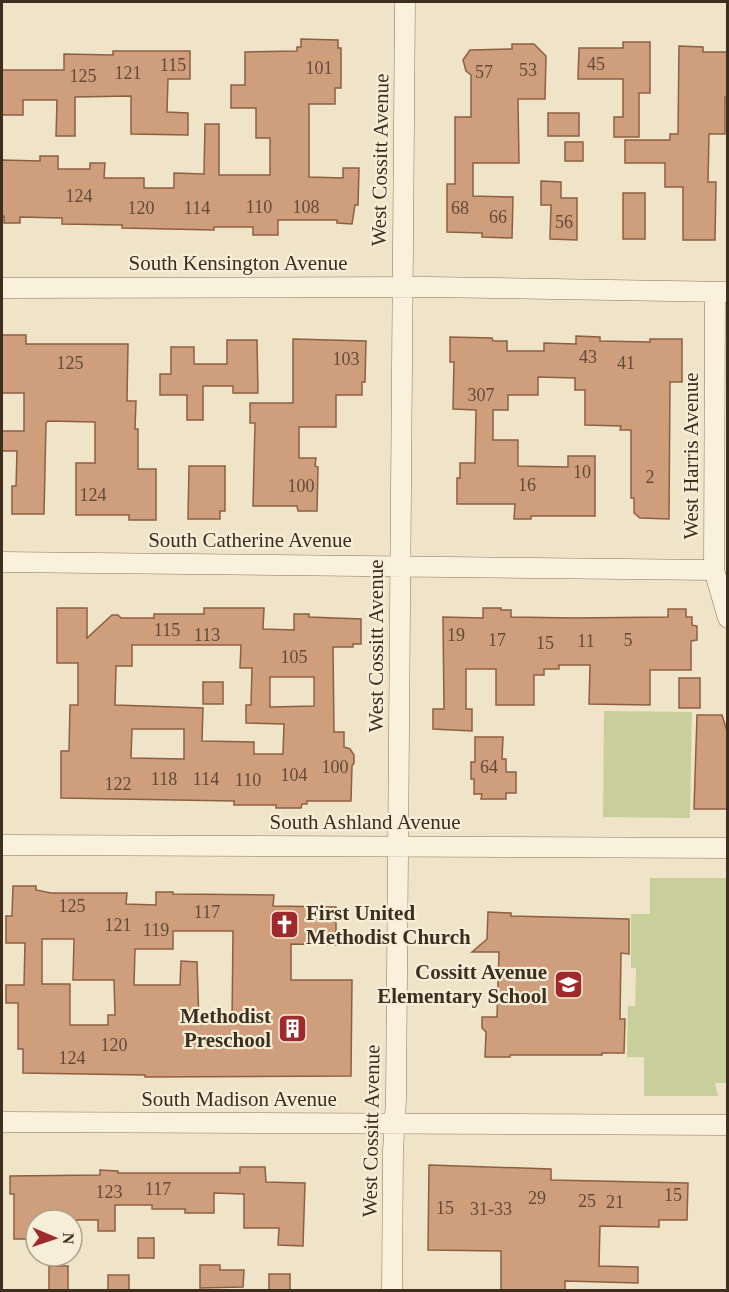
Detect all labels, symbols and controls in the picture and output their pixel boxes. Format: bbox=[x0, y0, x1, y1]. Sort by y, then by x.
house number: 45 bbox=[587, 54, 605, 74]
house number: 115 bbox=[160, 55, 186, 75]
house number: 101 bbox=[306, 58, 333, 78]
house number: 53 bbox=[519, 60, 537, 80]
house number: 57 bbox=[475, 62, 493, 82]
house number: 121 bbox=[115, 63, 142, 83]
house number: 125 bbox=[70, 66, 97, 86]
street label: West Cossitt Avenue bbox=[366, 73, 394, 247]
house number: 124 bbox=[66, 186, 93, 206]
house number: 110 bbox=[246, 197, 272, 217]
house number: 108 bbox=[293, 197, 320, 217]
house number: 120 bbox=[128, 198, 155, 218]
house number: 114 bbox=[184, 198, 210, 218]
house number: 68 bbox=[451, 198, 469, 218]
house number: 66 bbox=[489, 207, 507, 227]
house number: 56 bbox=[555, 212, 573, 232]
street label: South Kensington Avenue bbox=[129, 251, 347, 275]
house number: 43 bbox=[579, 347, 597, 367]
house number: 103 bbox=[333, 349, 360, 369]
house number: 125 bbox=[57, 353, 84, 373]
house number: 41 bbox=[617, 353, 635, 373]
street label: West Harris Avenue bbox=[679, 372, 703, 540]
house number: 307 bbox=[468, 385, 495, 405]
house number: 10 bbox=[573, 462, 591, 482]
house number: 2 bbox=[646, 467, 655, 487]
house number: 16 bbox=[518, 475, 536, 495]
house number: 100 bbox=[288, 476, 315, 496]
house number: 124 bbox=[80, 485, 107, 505]
street label: South Catherine Avenue bbox=[148, 528, 352, 552]
street label: West Cossitt Avenue bbox=[364, 560, 388, 732]
house number: 115 bbox=[154, 620, 180, 640]
house number: 113 bbox=[194, 625, 220, 645]
house number: 19 bbox=[447, 625, 465, 645]
house number: 17 bbox=[488, 630, 506, 650]
house number: 5 bbox=[624, 630, 633, 650]
house number: 11 bbox=[577, 631, 595, 651]
house number: 15 bbox=[536, 633, 554, 653]
house number: 105 bbox=[281, 647, 308, 667]
house number: 100 bbox=[322, 757, 349, 777]
house number: 64 bbox=[480, 757, 498, 777]
house number: 104 bbox=[281, 765, 308, 785]
house number: 118 bbox=[151, 769, 177, 789]
house number: 114 bbox=[193, 769, 219, 789]
house number: 110 bbox=[235, 770, 261, 790]
house number: 122 bbox=[105, 774, 132, 794]
street label: South Ashland Avenue bbox=[270, 810, 460, 834]
house number: 125 bbox=[59, 896, 86, 916]
place label: First United Methodist Church bbox=[306, 901, 471, 949]
house number: 117 bbox=[194, 902, 220, 922]
church icon: First United Methodist Church bbox=[269, 909, 301, 941]
house number: 121 bbox=[105, 915, 132, 935]
house number: 119 bbox=[143, 920, 169, 940]
place label: Cossitt Avenue Elementary School bbox=[377, 960, 547, 1008]
school or university icon: Cossitt Avenue Elementary School bbox=[552, 968, 584, 1000]
place label: Methodist Preschool bbox=[180, 1004, 271, 1052]
building icon: Methodist Preschool bbox=[276, 1012, 308, 1044]
house number: 120 bbox=[101, 1035, 128, 1055]
street label: West Cossitt Avenue bbox=[357, 1044, 385, 1218]
house number: 124 bbox=[59, 1048, 86, 1068]
street label: South Madison Avenue bbox=[141, 1087, 337, 1111]
house number: 117 bbox=[145, 1179, 171, 1199]
house number: 123 bbox=[96, 1182, 123, 1202]
house number: 15 bbox=[664, 1185, 682, 1205]
house number: 29 bbox=[528, 1188, 546, 1208]
house number: 25 bbox=[578, 1191, 596, 1211]
house number: 21 bbox=[606, 1192, 624, 1212]
house number: 15 bbox=[436, 1198, 454, 1218]
house number: 31-33 bbox=[470, 1199, 512, 1219]
north arrow bbox=[24, 1208, 84, 1268]
text: N bbox=[60, 1232, 77, 1245]

